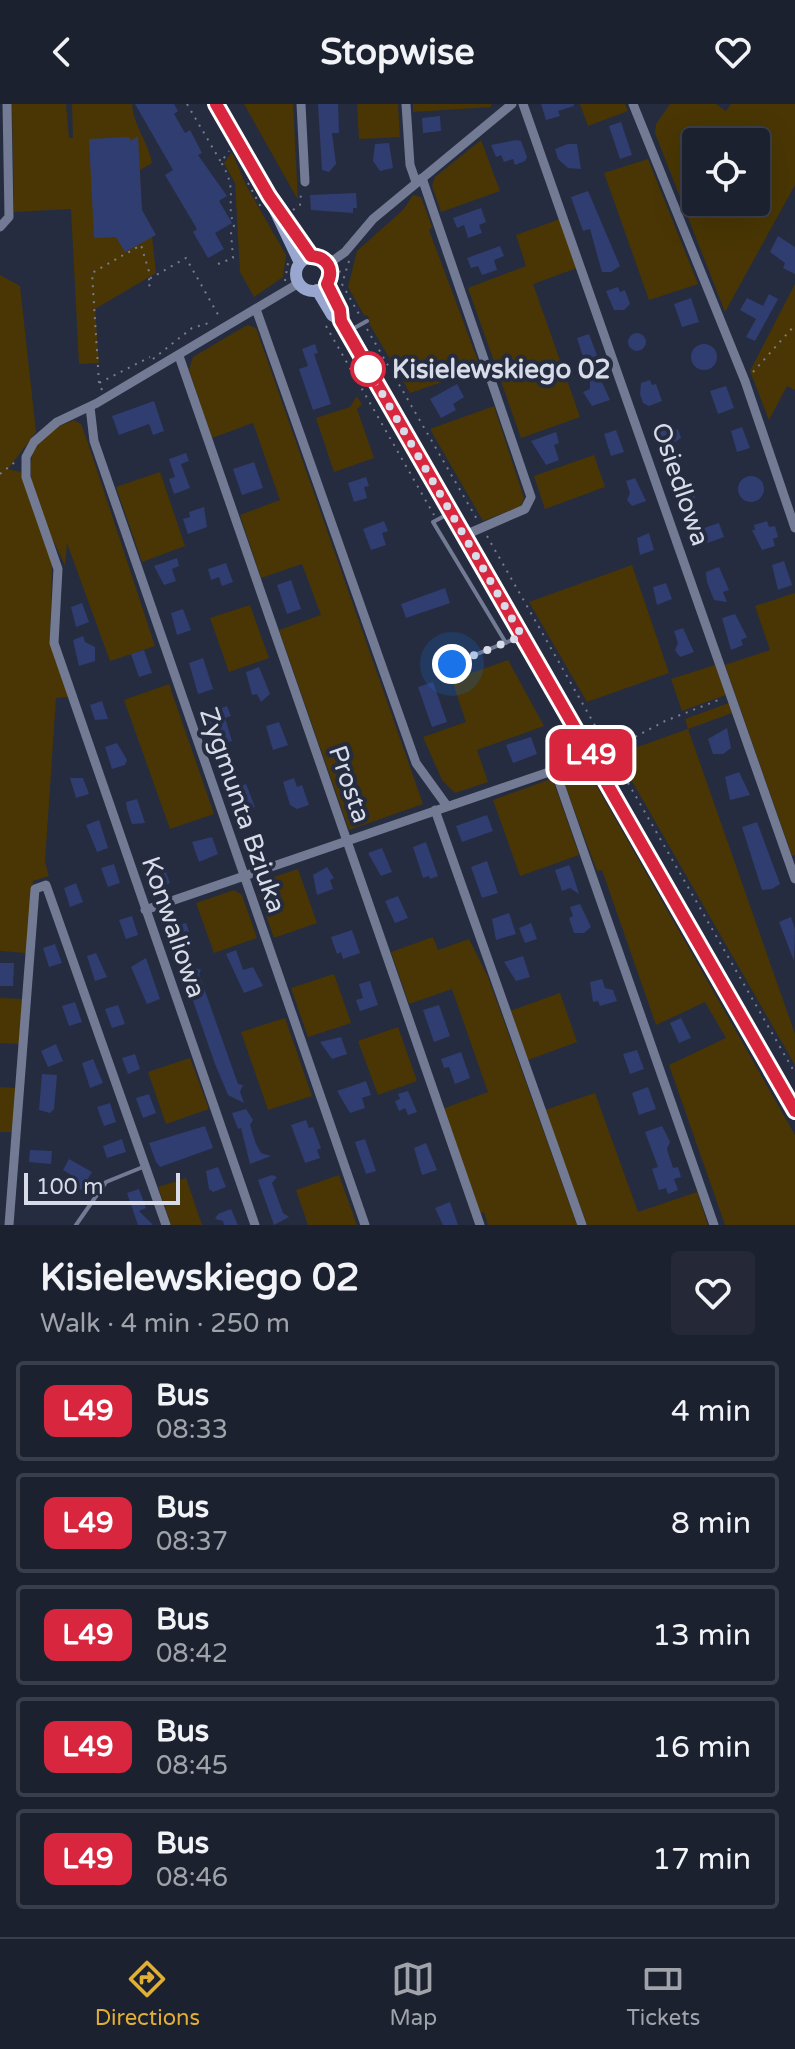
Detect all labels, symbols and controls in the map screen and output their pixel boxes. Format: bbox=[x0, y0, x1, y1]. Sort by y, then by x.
icon: back bbox=[40, 30, 84, 74]
icon: heart bbox=[711, 30, 755, 74]
text: Stopwise bbox=[320, 31, 475, 74]
map controls bbox=[682, 128, 770, 216]
button: locate bbox=[682, 128, 770, 216]
marker: Kisielewskiego 02 bbox=[351, 352, 385, 386]
place label: Kisielewskiego 02 bbox=[392, 354, 611, 385]
street label: Osiedlowa bbox=[645, 419, 716, 550]
your location bbox=[432, 644, 472, 684]
street label: Zygmunta Bziuka bbox=[193, 703, 292, 917]
line badge: L49 bbox=[545, 729, 637, 781]
text: L49 bbox=[565, 738, 617, 772]
street label: Prosta bbox=[322, 742, 377, 827]
street label: Konwaliowa bbox=[135, 852, 212, 1002]
scale bar bbox=[24, 1169, 180, 1205]
text: 100 m bbox=[36, 1174, 103, 1200]
button: heart bbox=[671, 1251, 755, 1335]
text: Kisielewskiego 02 bbox=[40, 1255, 360, 1301]
text: Walk · 4 min · 250 m bbox=[40, 1308, 290, 1339]
text: Bus bbox=[156, 1377, 209, 1414]
text: 4 min bbox=[671, 1393, 751, 1430]
text: L49 bbox=[62, 1394, 114, 1428]
text: 08:33 bbox=[156, 1414, 228, 1445]
text: Bus bbox=[156, 1489, 209, 1526]
text: 8 min bbox=[671, 1505, 751, 1542]
text: L49 bbox=[62, 1506, 114, 1540]
text: 08:37 bbox=[156, 1526, 228, 1557]
text: Bus bbox=[156, 1601, 209, 1638]
text: 13 min bbox=[652, 1617, 751, 1654]
text: L49 bbox=[62, 1618, 114, 1652]
text: 08:42 bbox=[156, 1638, 228, 1669]
text: Bus bbox=[156, 1713, 209, 1750]
text: 16 min bbox=[652, 1729, 751, 1766]
text: L49 bbox=[62, 1730, 114, 1764]
text: 08:45 bbox=[156, 1750, 228, 1781]
text: Bus bbox=[156, 1825, 209, 1862]
text: 17 min bbox=[652, 1841, 751, 1878]
text: L49 bbox=[62, 1842, 114, 1876]
text: 08:46 bbox=[156, 1862, 228, 1893]
tab: Directions bbox=[95, 1957, 200, 2031]
tab: Map bbox=[390, 1957, 437, 2031]
tab: Tickets bbox=[627, 1957, 700, 2031]

